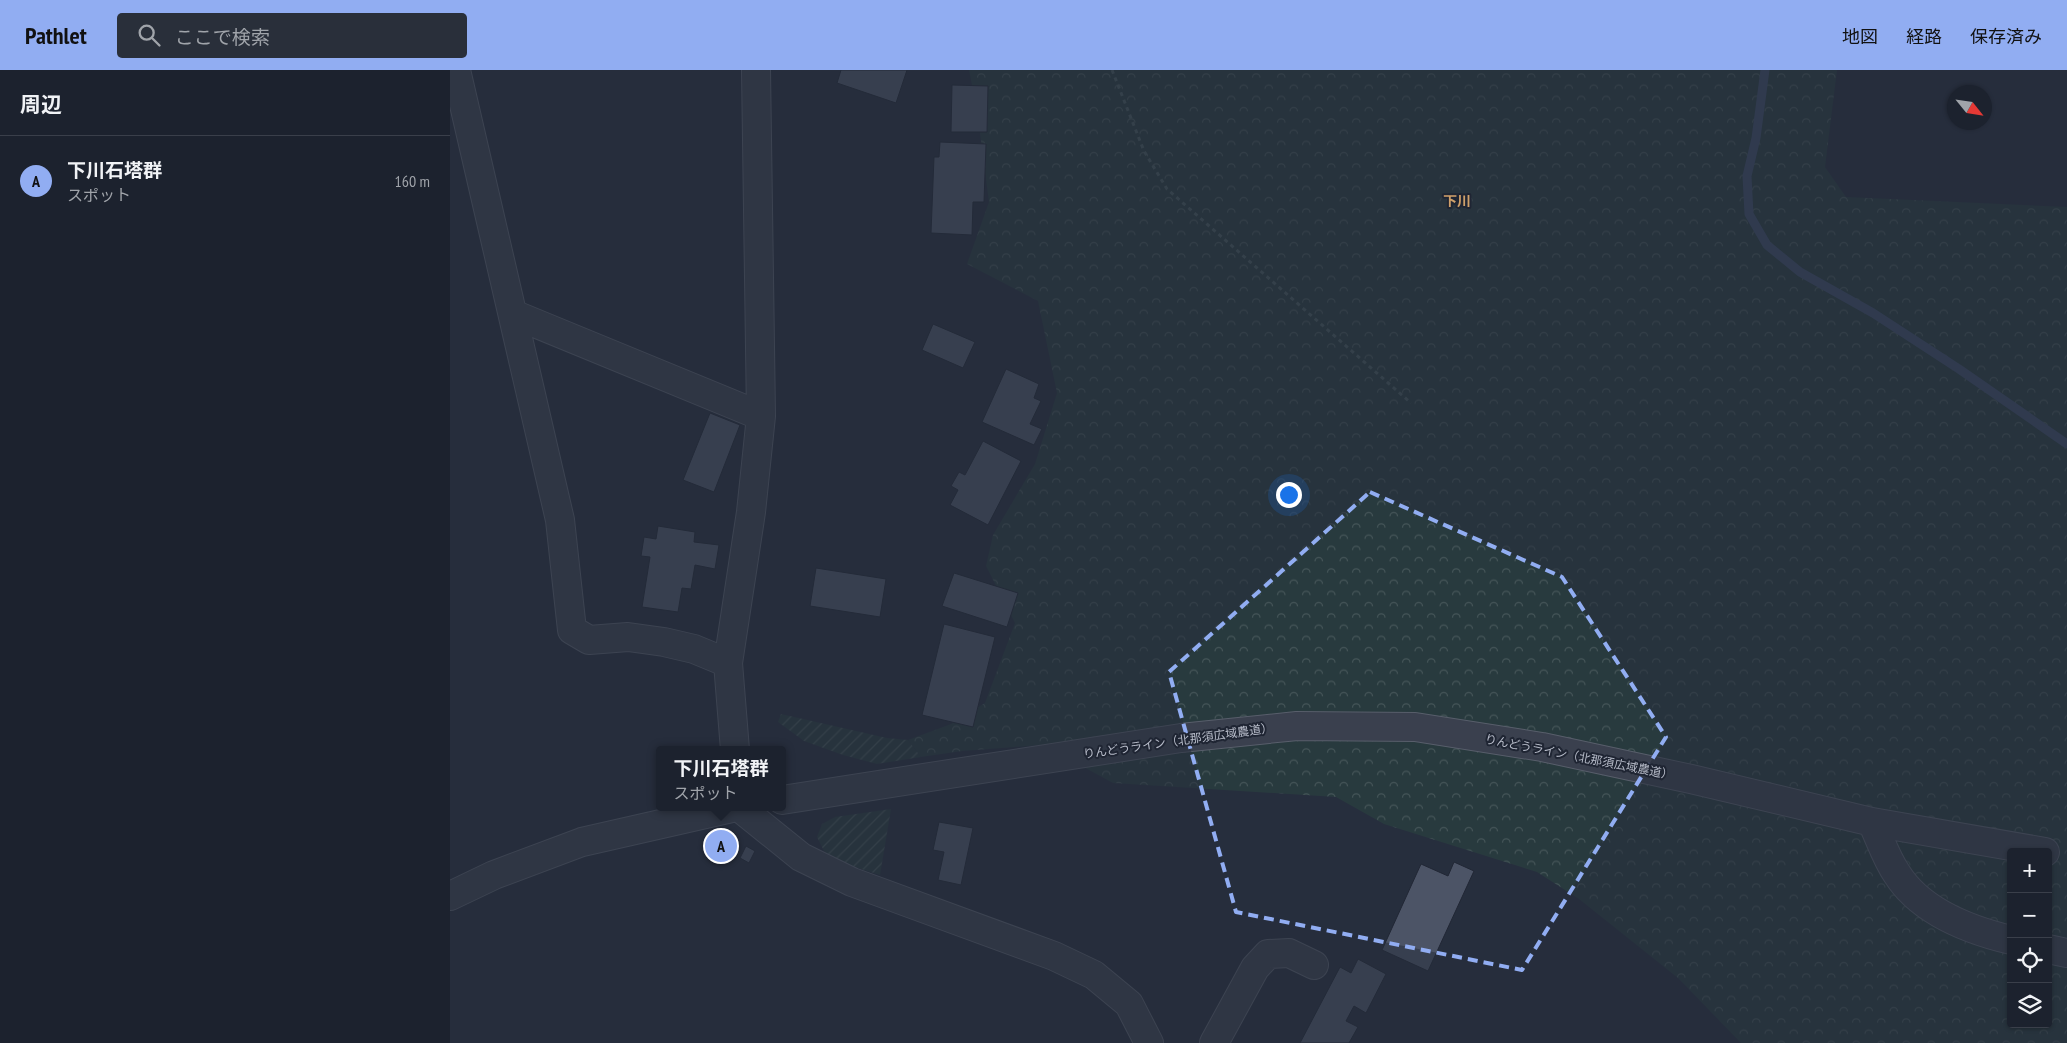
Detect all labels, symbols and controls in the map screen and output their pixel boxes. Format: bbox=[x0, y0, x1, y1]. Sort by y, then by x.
search box bbox=[117, 13, 467, 58]
text: Pathlet bbox=[25, 20, 87, 51]
icon: search bbox=[135, 21, 163, 49]
text: ここで検索 bbox=[175, 25, 270, 49]
text: 地図 bbox=[1842, 25, 1878, 48]
text: 経路 bbox=[1906, 25, 1942, 48]
text: 保存済み bbox=[1970, 25, 2042, 48]
north arrow bbox=[1947, 85, 1992, 130]
text: 周辺 bbox=[20, 91, 62, 118]
text: 下川石塔群 bbox=[67, 158, 162, 182]
text: A bbox=[32, 171, 40, 191]
text: 160 m bbox=[395, 171, 430, 191]
text: スポット bbox=[67, 185, 131, 205]
district label: 下川 bbox=[1443, 192, 1471, 210]
your location bbox=[1276, 482, 1302, 508]
street label: りんどうライン（北那須広域農道） bbox=[1082, 720, 1274, 761]
street label: りんどうライン（北那須広域農道） bbox=[1484, 731, 1675, 782]
popup bbox=[656, 746, 786, 811]
text: 下川石塔群 bbox=[673, 756, 769, 780]
text: スポット bbox=[673, 783, 738, 803]
pin: A bbox=[705, 827, 737, 865]
map controls bbox=[2007, 848, 2052, 1028]
button: + bbox=[2007, 848, 2052, 893]
button: − bbox=[2007, 893, 2052, 938]
button: locate bbox=[2007, 938, 2052, 983]
button: layers bbox=[2007, 983, 2052, 1028]

